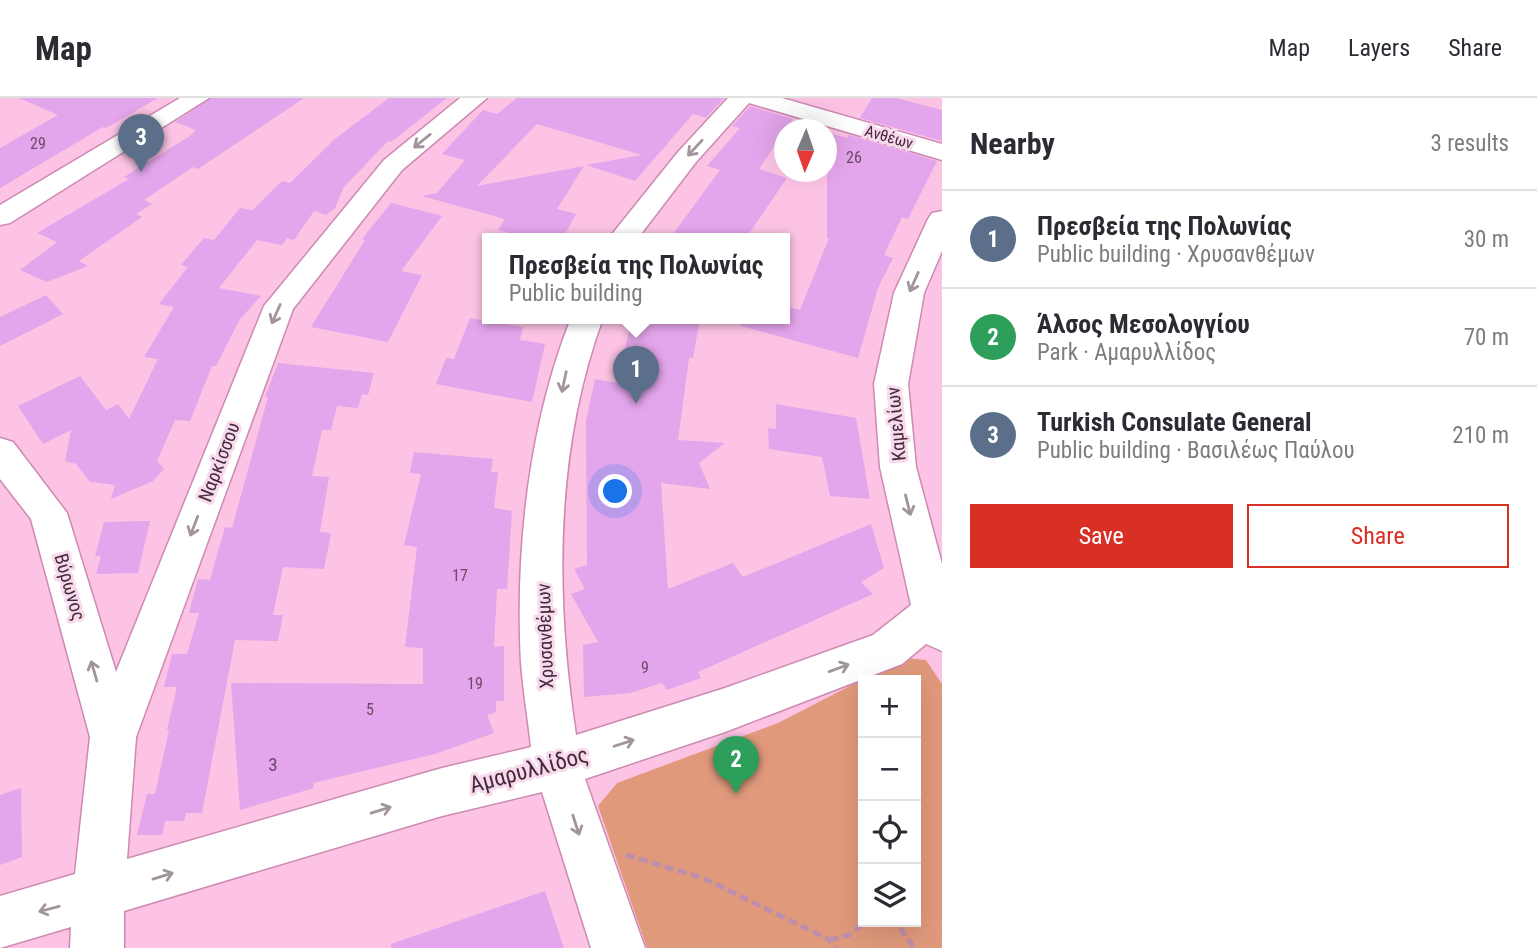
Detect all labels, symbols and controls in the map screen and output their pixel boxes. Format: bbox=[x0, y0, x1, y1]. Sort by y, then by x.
text: Map bbox=[35, 29, 92, 68]
text: Map bbox=[1269, 34, 1310, 62]
text: Layers bbox=[1348, 34, 1410, 62]
text: Share bbox=[1448, 34, 1502, 62]
pin: 3 bbox=[118, 114, 164, 172]
north arrow bbox=[774, 119, 837, 182]
street label: Ανθέων bbox=[863, 121, 915, 153]
text: Nearby bbox=[970, 126, 1055, 161]
text: 3 results bbox=[1431, 130, 1509, 157]
house number: 29 bbox=[30, 134, 46, 153]
one-way arrow bbox=[414, 134, 432, 149]
one-way arrow bbox=[687, 139, 703, 157]
house number: 26 bbox=[846, 148, 862, 167]
text: Πρεσβεία της Πολωνίας bbox=[1037, 211, 1292, 241]
text: 1 bbox=[987, 226, 999, 253]
text: 30 m bbox=[1464, 226, 1509, 253]
popup bbox=[482, 233, 790, 324]
text: Public building · Χρυσανθέμων bbox=[1037, 241, 1315, 268]
text: Πρεσβεία της Πολωνίας bbox=[509, 250, 763, 280]
one-way arrow bbox=[907, 270, 920, 292]
text: Public building bbox=[509, 280, 643, 307]
one-way arrow bbox=[269, 303, 282, 325]
text: Άλσος Μεσολογγίου bbox=[1037, 309, 1250, 339]
text: 2 bbox=[987, 324, 999, 351]
text: 70 m bbox=[1464, 324, 1509, 351]
text: Park · Αμαρυλλίδος bbox=[1037, 339, 1216, 366]
pin: 1 bbox=[613, 346, 659, 404]
one-way arrow bbox=[557, 370, 571, 393]
street label: Καμελίων bbox=[881, 386, 911, 462]
text: Turkish Consulate General bbox=[1037, 407, 1312, 437]
street label: Ναρκίσσου bbox=[193, 419, 245, 505]
text: 3 bbox=[987, 422, 999, 449]
text: 210 m bbox=[1452, 422, 1509, 449]
text: Public building · Βασιλέως Παύλου bbox=[1037, 437, 1355, 464]
your location bbox=[598, 474, 632, 508]
one-way arrow bbox=[901, 493, 915, 516]
button: Save bbox=[970, 504, 1233, 568]
button: Share bbox=[1247, 504, 1509, 568]
one-way arrow bbox=[186, 515, 199, 537]
street label: Βύρωνος bbox=[49, 551, 91, 623]
house number: 17 bbox=[452, 566, 468, 585]
street label: Χρυσανθέμων bbox=[532, 583, 558, 689]
house number: 9 bbox=[641, 658, 649, 677]
one-way arrow bbox=[86, 660, 99, 682]
one-way arrow bbox=[827, 661, 849, 673]
house number: 19 bbox=[467, 674, 483, 693]
map controls bbox=[858, 675, 921, 927]
button: + bbox=[858, 675, 921, 738]
house number: 5 bbox=[366, 700, 374, 719]
one-way arrow bbox=[613, 736, 635, 749]
pin: 2 bbox=[713, 736, 759, 794]
button: − bbox=[858, 738, 921, 801]
street label: Αμαρυλλίδος bbox=[467, 741, 591, 799]
house number: 3 bbox=[268, 753, 278, 776]
button: locate bbox=[858, 801, 921, 864]
one-way arrow bbox=[370, 803, 392, 816]
one-way arrow bbox=[571, 813, 583, 835]
button: layers bbox=[858, 864, 921, 927]
one-way arrow bbox=[152, 868, 174, 881]
one-way arrow bbox=[38, 903, 60, 916]

